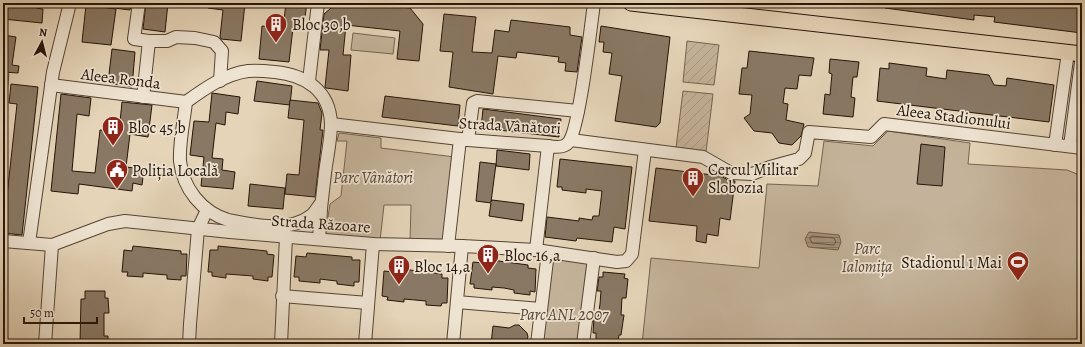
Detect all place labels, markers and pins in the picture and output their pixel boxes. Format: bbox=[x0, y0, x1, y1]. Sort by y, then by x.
building icon: Bloc 30,b bbox=[263, 11, 289, 44]
place label: Bloc 30,b bbox=[292, 14, 351, 36]
building icon: Bloc 45,b bbox=[100, 114, 126, 147]
place label: Bloc 45,b bbox=[128, 117, 186, 139]
public building icon: Poliția Locală bbox=[104, 157, 130, 190]
place label: Cercul Militar Slobozia bbox=[708, 159, 799, 199]
place label: Poliția Locală bbox=[132, 160, 219, 182]
building icon: Cercul Militar Slobozia bbox=[680, 165, 706, 198]
building icon: Bloc 16,a bbox=[475, 242, 501, 275]
place label: Bloc 16,a bbox=[504, 245, 561, 267]
sports icon: Stadionul 1 Mai bbox=[1005, 249, 1031, 282]
place label: Stadionul 1 Mai bbox=[901, 252, 1002, 274]
building icon: Bloc 14,a bbox=[386, 253, 412, 286]
place label: Bloc 14,a bbox=[414, 256, 471, 278]

